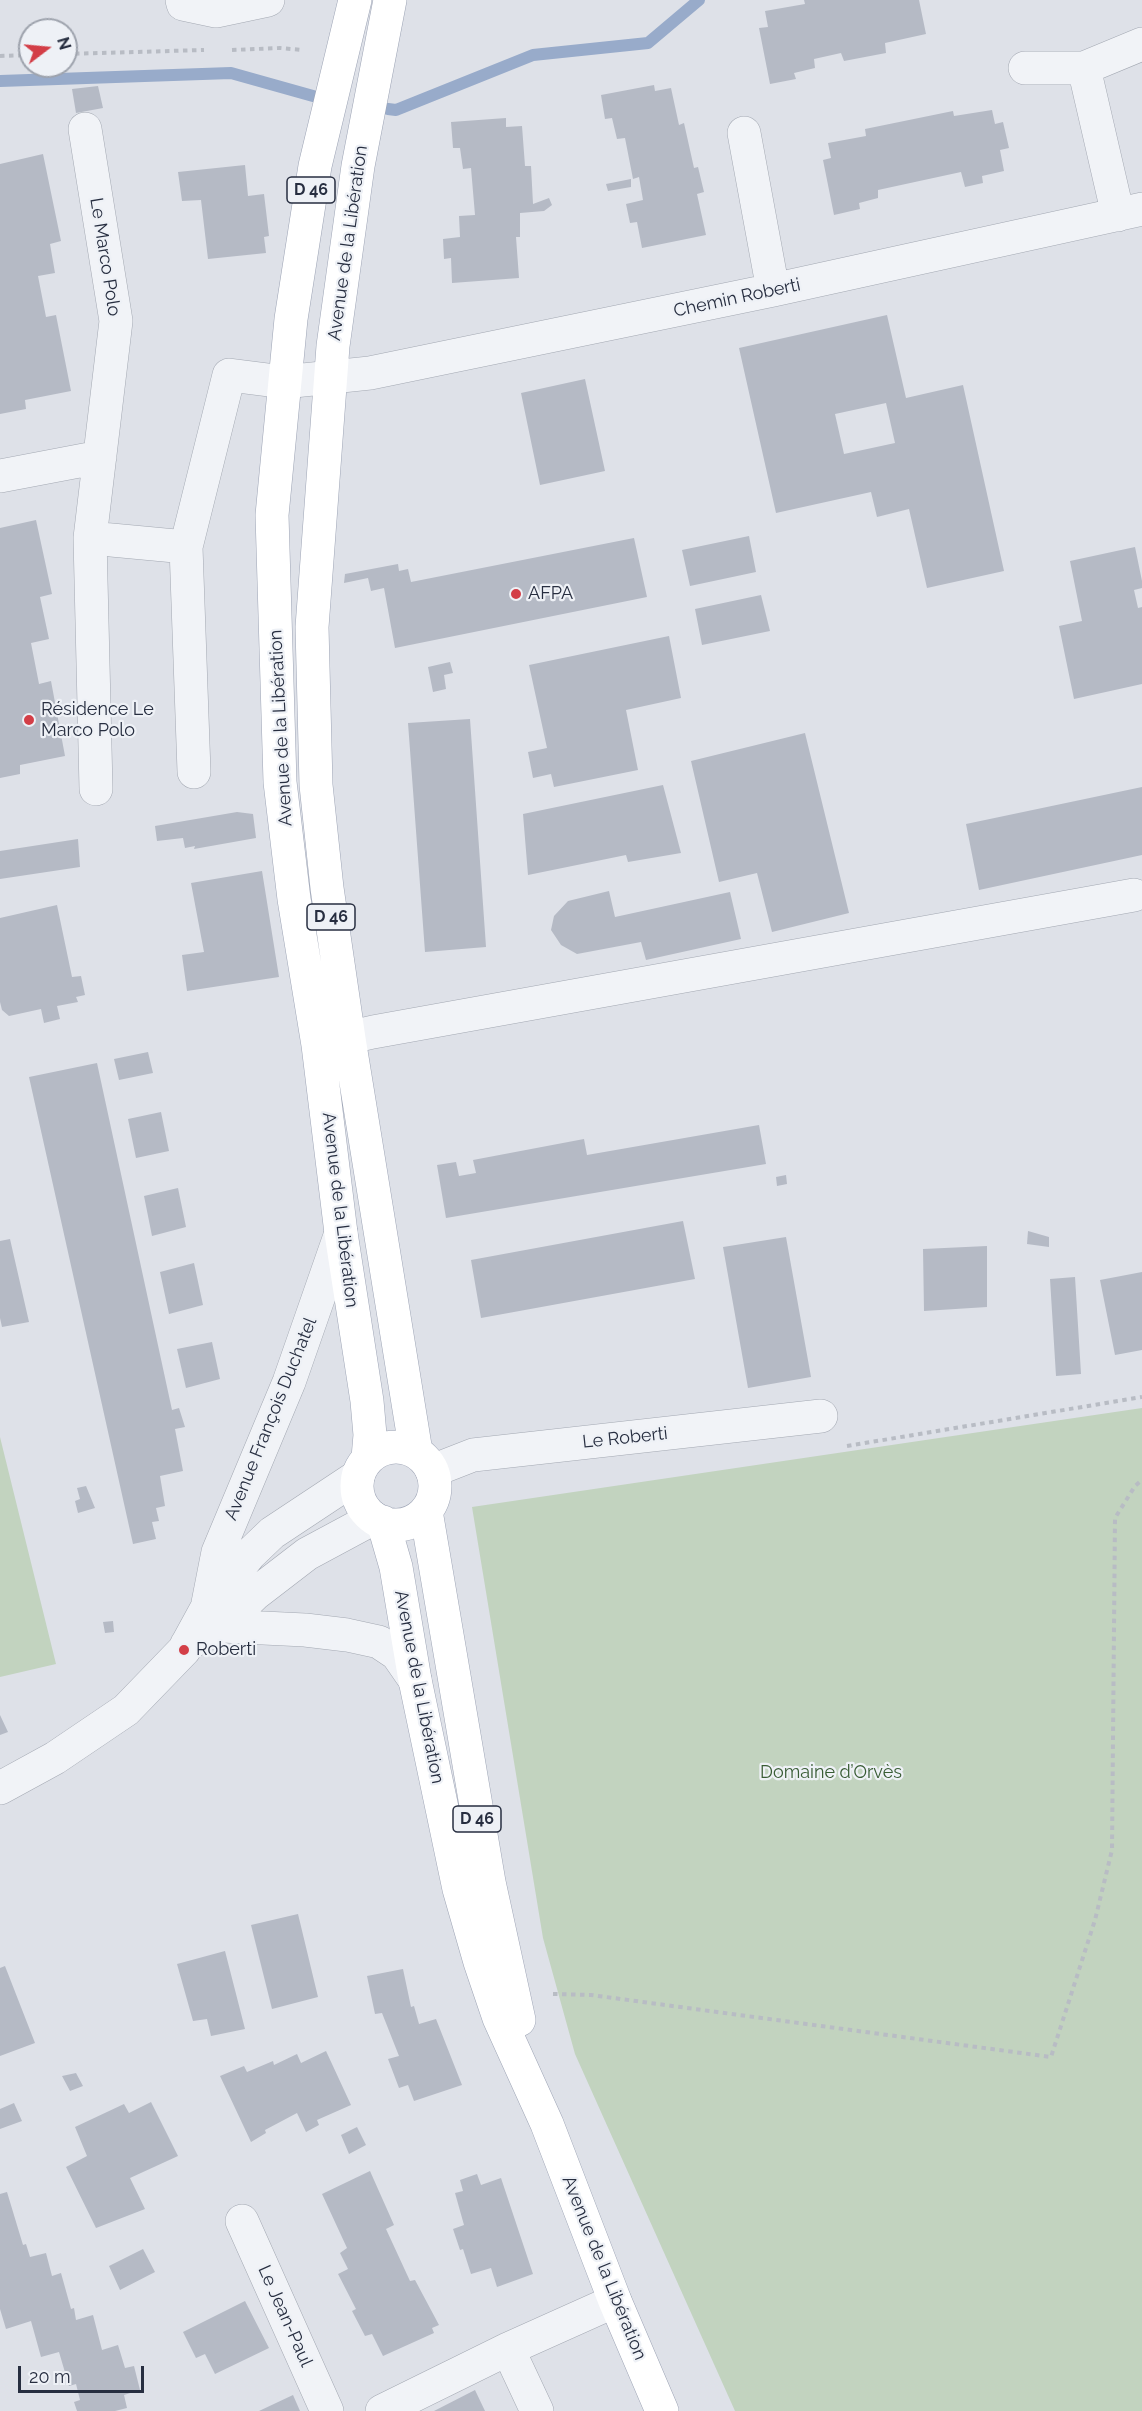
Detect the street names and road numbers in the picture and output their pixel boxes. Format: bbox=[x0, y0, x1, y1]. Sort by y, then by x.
street label: Avenue de la Libération bbox=[324, 144, 372, 342]
road number: D 46 bbox=[287, 177, 335, 203]
street label: Le Marco Polo bbox=[85, 196, 125, 318]
street label: Chemin Roberti bbox=[672, 274, 802, 322]
street label: Avenue de la Libération bbox=[265, 629, 297, 827]
road number: D 46 bbox=[307, 904, 355, 930]
street label: Avenue de la Libération bbox=[317, 1111, 363, 1309]
street label: Avenue François Duchatel bbox=[220, 1314, 322, 1524]
street label: Le Roberti bbox=[581, 1423, 669, 1453]
street label: Avenue de la Libération bbox=[390, 1588, 448, 1786]
road number: D 46 bbox=[453, 1806, 501, 1832]
street label: Avenue de la Libération bbox=[557, 2173, 651, 2363]
street label: Le Jean-Paul bbox=[253, 2262, 317, 2370]

